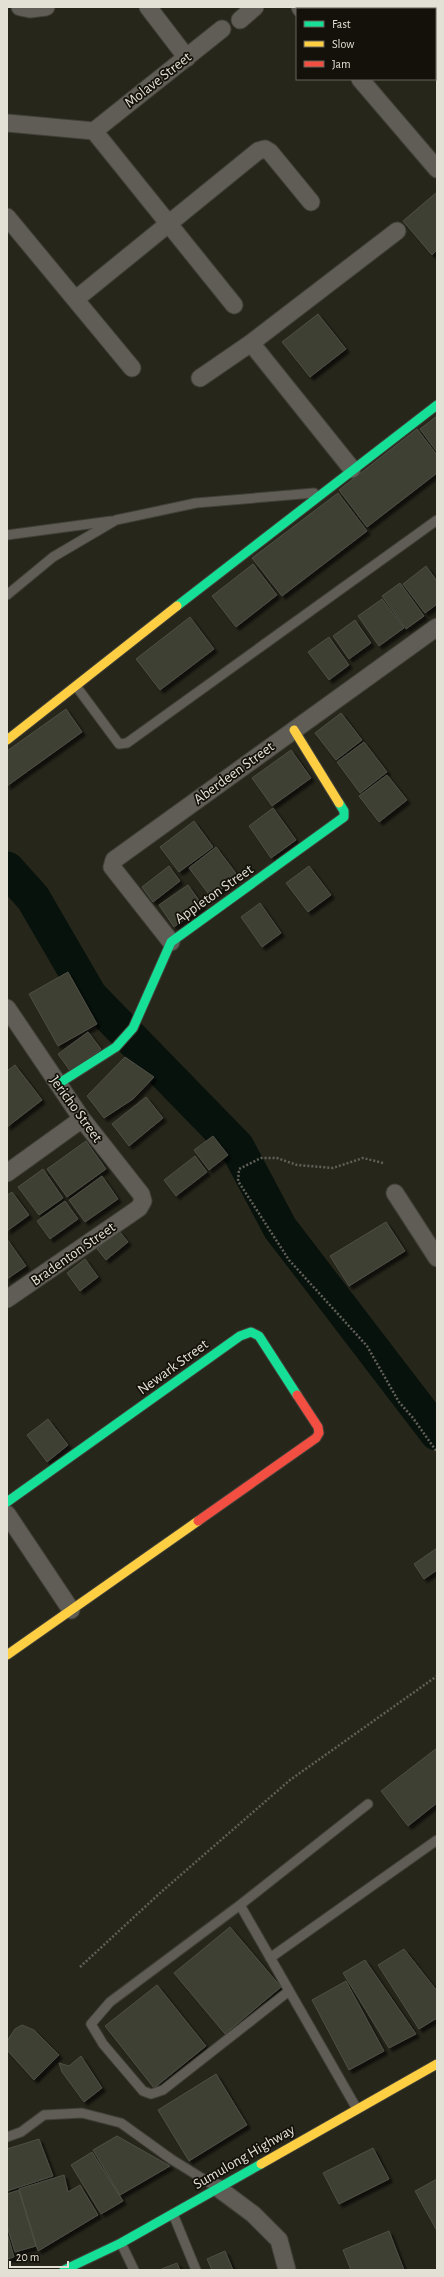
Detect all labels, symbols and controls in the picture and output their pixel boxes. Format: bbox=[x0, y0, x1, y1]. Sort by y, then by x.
legend bbox=[296, 8, 436, 80]
text: Fast bbox=[332, 18, 351, 30]
text: Slow bbox=[332, 38, 354, 50]
street label: Molave Street bbox=[122, 49, 194, 111]
text: Jam bbox=[332, 58, 351, 70]
street label: Aberdeen Street bbox=[191, 739, 277, 807]
street label: Appleton Street bbox=[172, 861, 256, 926]
street label: Jericho Street bbox=[47, 1073, 105, 1145]
street label: Bradenton Street bbox=[28, 1219, 118, 1289]
street label: Newark Street bbox=[135, 1336, 211, 1397]
street label: Sumulong Highway bbox=[191, 2122, 298, 2192]
scale bar bbox=[10, 2243, 68, 2269]
text: 20 m bbox=[16, 2251, 39, 2263]

